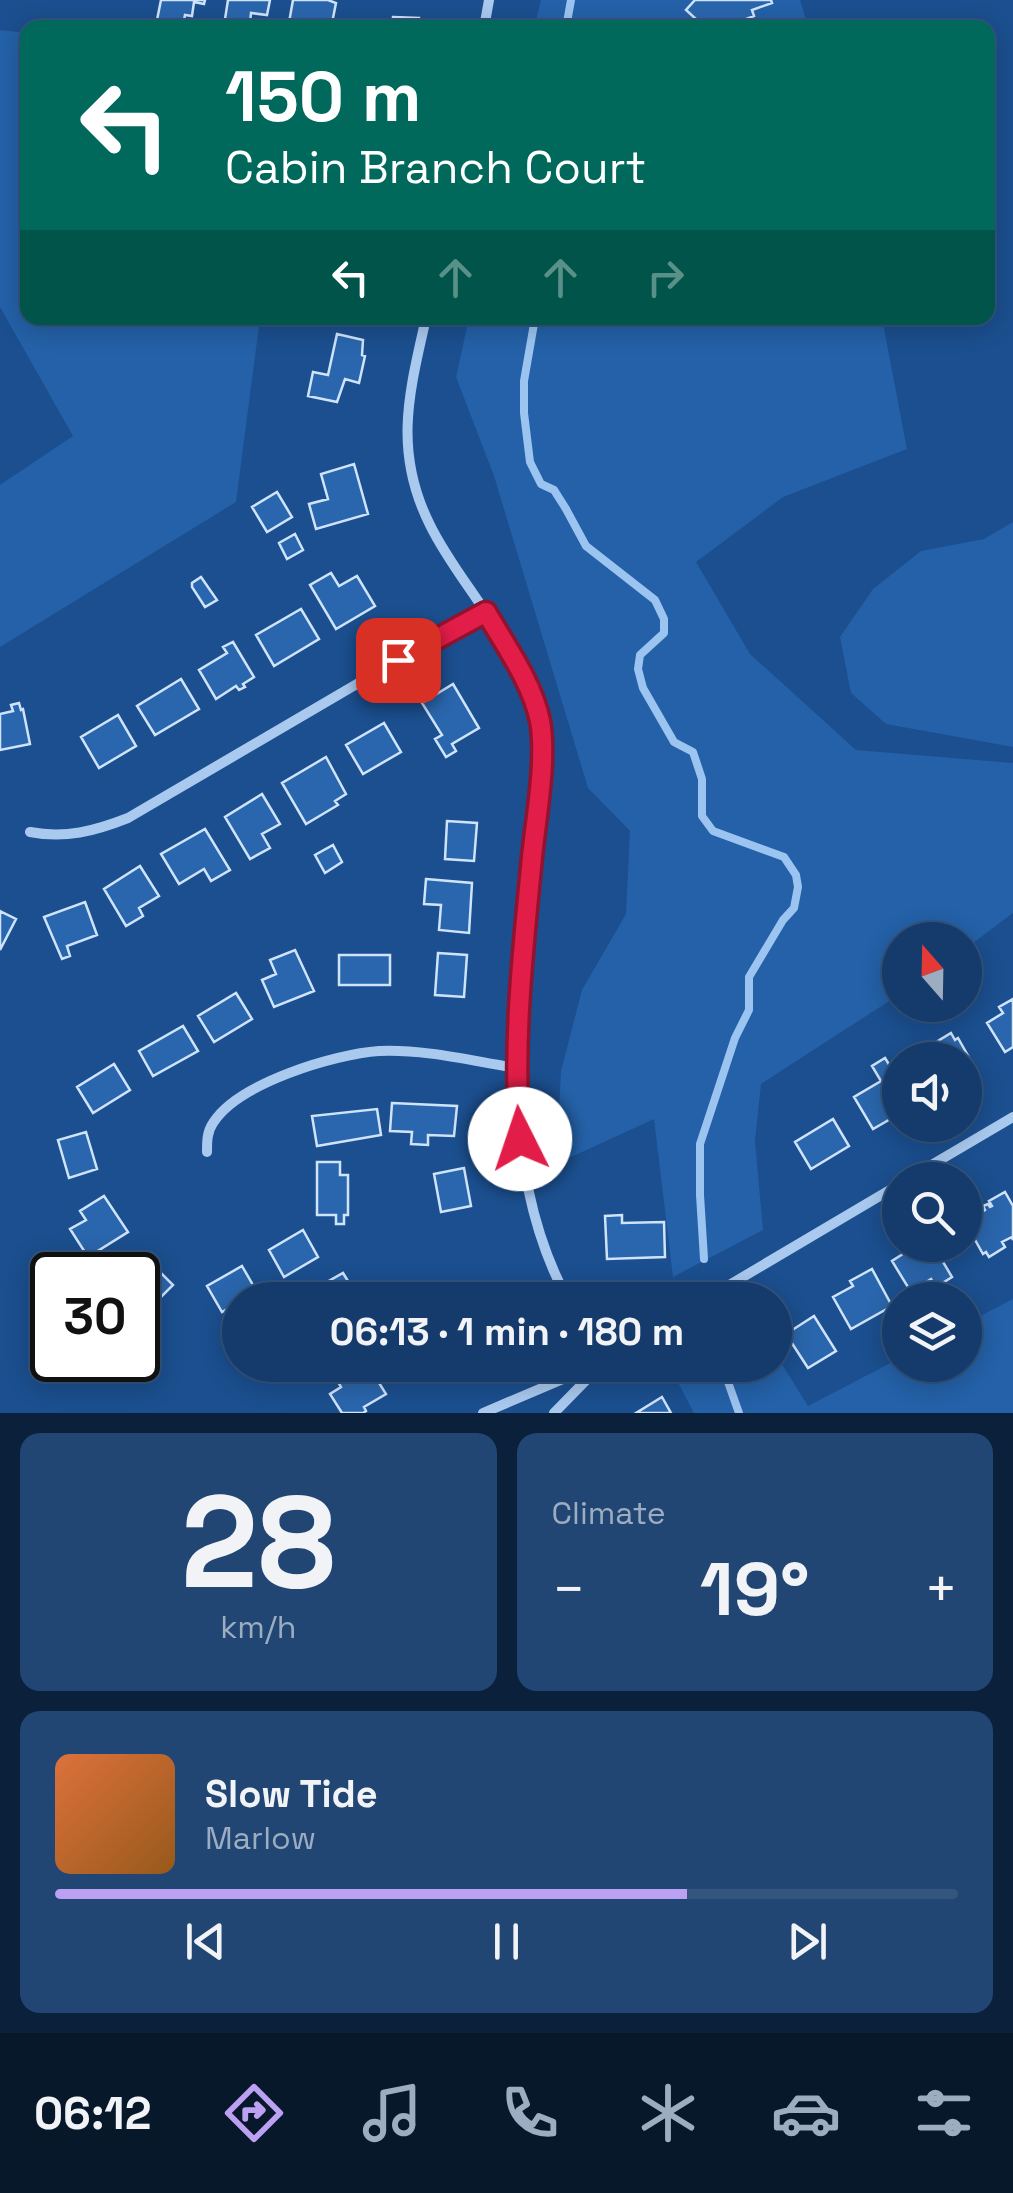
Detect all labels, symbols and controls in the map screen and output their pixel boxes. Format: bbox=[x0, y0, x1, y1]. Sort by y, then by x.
text: 150 m bbox=[225, 52, 422, 141]
icon: left bbox=[60, 60, 190, 190]
text: Cabin Branch Court bbox=[225, 139, 646, 196]
icon: left bbox=[323, 250, 378, 305]
icon: ahead bbox=[428, 250, 483, 305]
icon: ahead bbox=[533, 250, 588, 305]
icon: right bbox=[638, 250, 693, 305]
pin bbox=[356, 618, 441, 703]
icon: arrive bbox=[371, 633, 426, 688]
north arrow bbox=[882, 922, 982, 1022]
map controls bbox=[882, 922, 982, 1382]
button: sound bbox=[882, 1042, 982, 1142]
position arrow bbox=[468, 1087, 572, 1191]
button: search bbox=[882, 1162, 982, 1262]
speed limit sign: 30 bbox=[30, 1252, 160, 1382]
button: layers bbox=[882, 1282, 982, 1382]
text: 06:13 · 1 min · 180 m bbox=[330, 1308, 684, 1356]
text: 28 bbox=[181, 1459, 336, 1625]
text: Climate bbox=[552, 1493, 666, 1533]
text: 19° bbox=[700, 1541, 810, 1637]
text: − bbox=[552, 1554, 586, 1624]
text: + bbox=[924, 1554, 958, 1624]
text: km/h bbox=[220, 1607, 296, 1647]
text: Slow Tide bbox=[205, 1770, 378, 1818]
text: Marlow bbox=[205, 1818, 316, 1858]
icon: previous bbox=[178, 1914, 233, 1969]
icon: pause bbox=[479, 1914, 534, 1969]
icon: next bbox=[780, 1914, 835, 1969]
icon: directions bbox=[219, 2078, 289, 2148]
icon: music bbox=[357, 2078, 427, 2148]
icon: phone bbox=[495, 2078, 565, 2148]
icon: climate bbox=[633, 2078, 703, 2148]
icon: car bbox=[771, 2078, 841, 2148]
icon: filters bbox=[909, 2078, 979, 2148]
text: 06:12 bbox=[34, 2085, 151, 2142]

